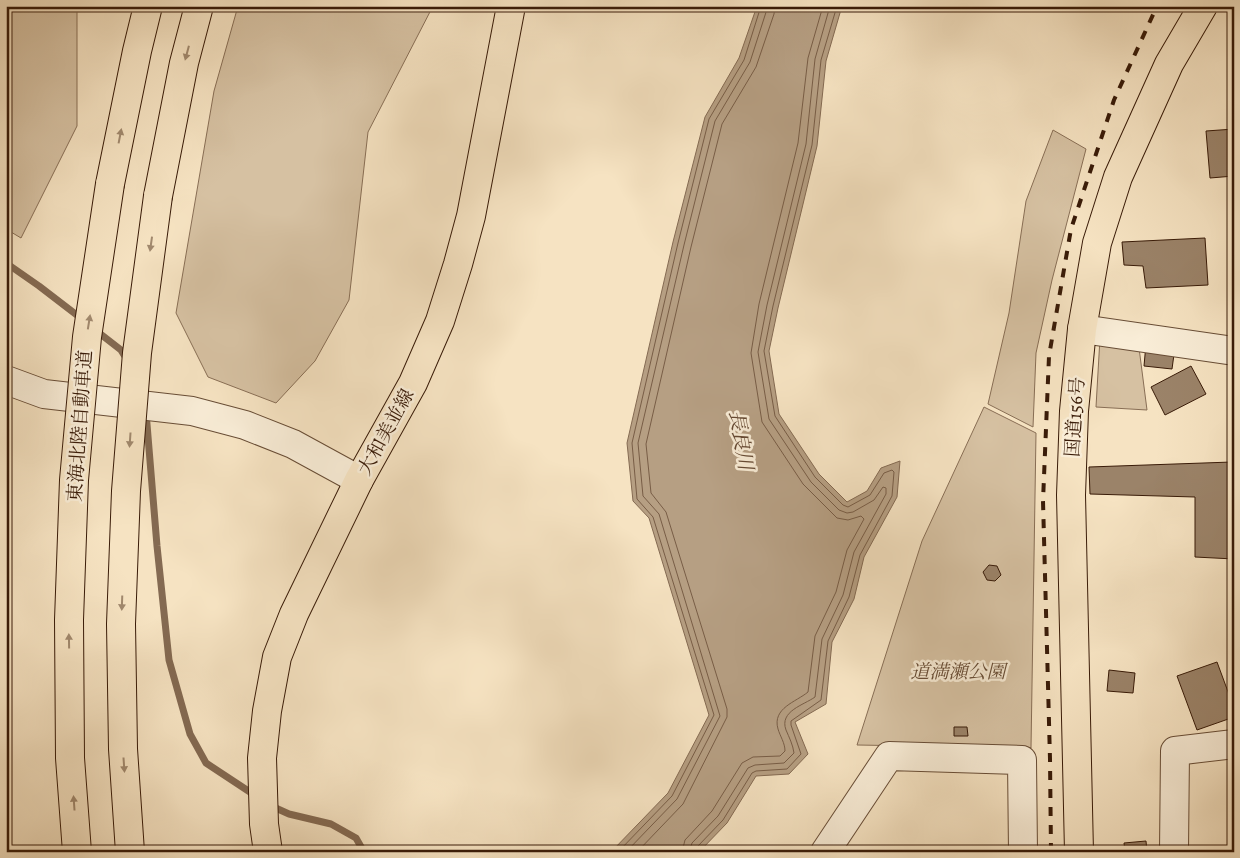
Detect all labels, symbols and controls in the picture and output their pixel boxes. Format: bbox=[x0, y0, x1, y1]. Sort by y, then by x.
one-way arrow bbox=[182, 46, 190, 61]
one-way arrow bbox=[116, 127, 124, 143]
one-way arrow bbox=[147, 236, 155, 252]
one-way arrow bbox=[85, 313, 93, 329]
street label: 東海北陸自動車道 bbox=[62, 349, 98, 503]
street label: 国道156号 bbox=[1059, 376, 1091, 458]
street label: 大和美並線 bbox=[352, 384, 420, 480]
water label: 長良川 bbox=[722, 408, 760, 474]
one-way arrow bbox=[126, 433, 134, 449]
one-way arrow bbox=[118, 595, 126, 611]
one-way arrow bbox=[65, 632, 73, 648]
park label: 道満瀬公園 bbox=[910, 659, 1008, 685]
one-way arrow bbox=[120, 757, 128, 773]
one-way arrow bbox=[69, 795, 77, 811]

